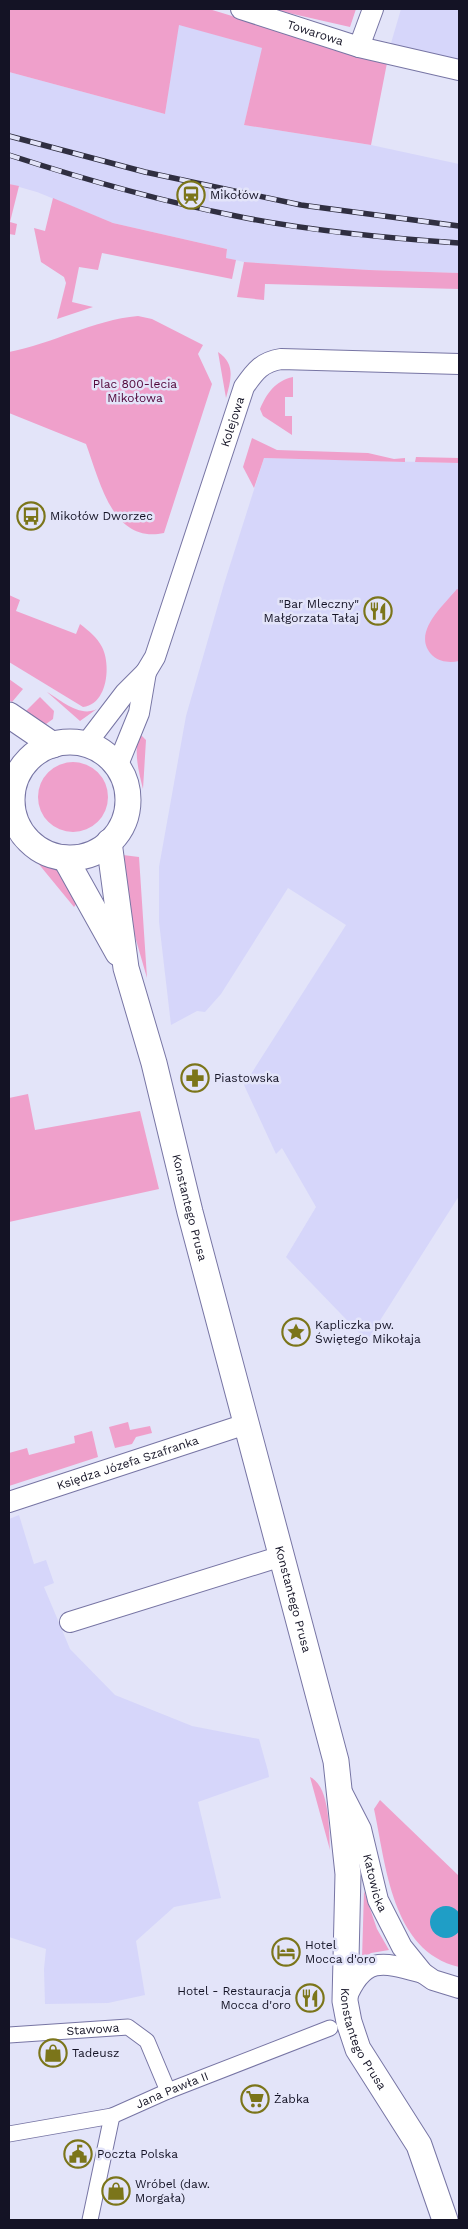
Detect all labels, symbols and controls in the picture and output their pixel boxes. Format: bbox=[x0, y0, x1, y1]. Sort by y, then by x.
street label: Towarowa bbox=[285, 17, 345, 49]
station icon: Mikołów bbox=[176, 180, 206, 210]
place label: Mikołów bbox=[210, 188, 259, 202]
park label: Plac 800-lecia Mikołowa bbox=[93, 377, 177, 405]
street label: Kolejowa bbox=[218, 395, 247, 449]
bus stop icon: Mikołów Dworzec bbox=[16, 501, 46, 531]
place label: Mikołów Dworzec bbox=[50, 509, 153, 523]
restaurant icon: "Bar Mleczny" Małgorzata Tałaj bbox=[363, 596, 393, 626]
place label: "Bar Mleczny" Małgorzata Tałaj bbox=[264, 597, 359, 625]
pharmacy icon: Piastowska bbox=[180, 1063, 210, 1093]
place label: Piastowska bbox=[214, 1071, 280, 1085]
street label: Konstantego Prusa bbox=[169, 1153, 210, 1263]
place icon: Kapliczka pw. Świętego Mikołaja bbox=[281, 1317, 311, 1347]
place label: Kapliczka pw. Świętego Mikołaja bbox=[315, 1318, 421, 1346]
street label: Księdza Józefa Szafranka bbox=[55, 1433, 201, 1493]
street label: Konstantego Prusa bbox=[272, 1544, 314, 1654]
street label: Katowicka bbox=[360, 1852, 390, 1915]
hotel icon: Hotel Mocca d'oro bbox=[271, 1937, 301, 1967]
place label: Hotel Mocca d'oro bbox=[305, 1938, 376, 1966]
restaurant icon: Hotel - Restauracja Mocca d'oro bbox=[295, 1983, 325, 2013]
place label: Hotel - Restauracja Mocca d'oro bbox=[177, 1984, 291, 2012]
street label: Konstantego Prusa bbox=[338, 1988, 389, 2093]
street label: Stawowa bbox=[66, 2021, 120, 2038]
shop icon: Tadeusz bbox=[38, 2038, 68, 2068]
place label: Tadeusz bbox=[72, 2046, 119, 2060]
street label: Jana Pawła II bbox=[133, 2069, 211, 2112]
supermarket icon: Żabka bbox=[240, 2084, 270, 2114]
place label: Żabka bbox=[274, 2092, 310, 2106]
public building icon: Poczta Polska bbox=[63, 2139, 93, 2169]
place label: Poczta Polska bbox=[97, 2147, 178, 2161]
shop icon: Wróbel (daw. Morgała) bbox=[101, 2176, 131, 2206]
place label: Wróbel (daw. Morgała) bbox=[135, 2177, 210, 2205]

